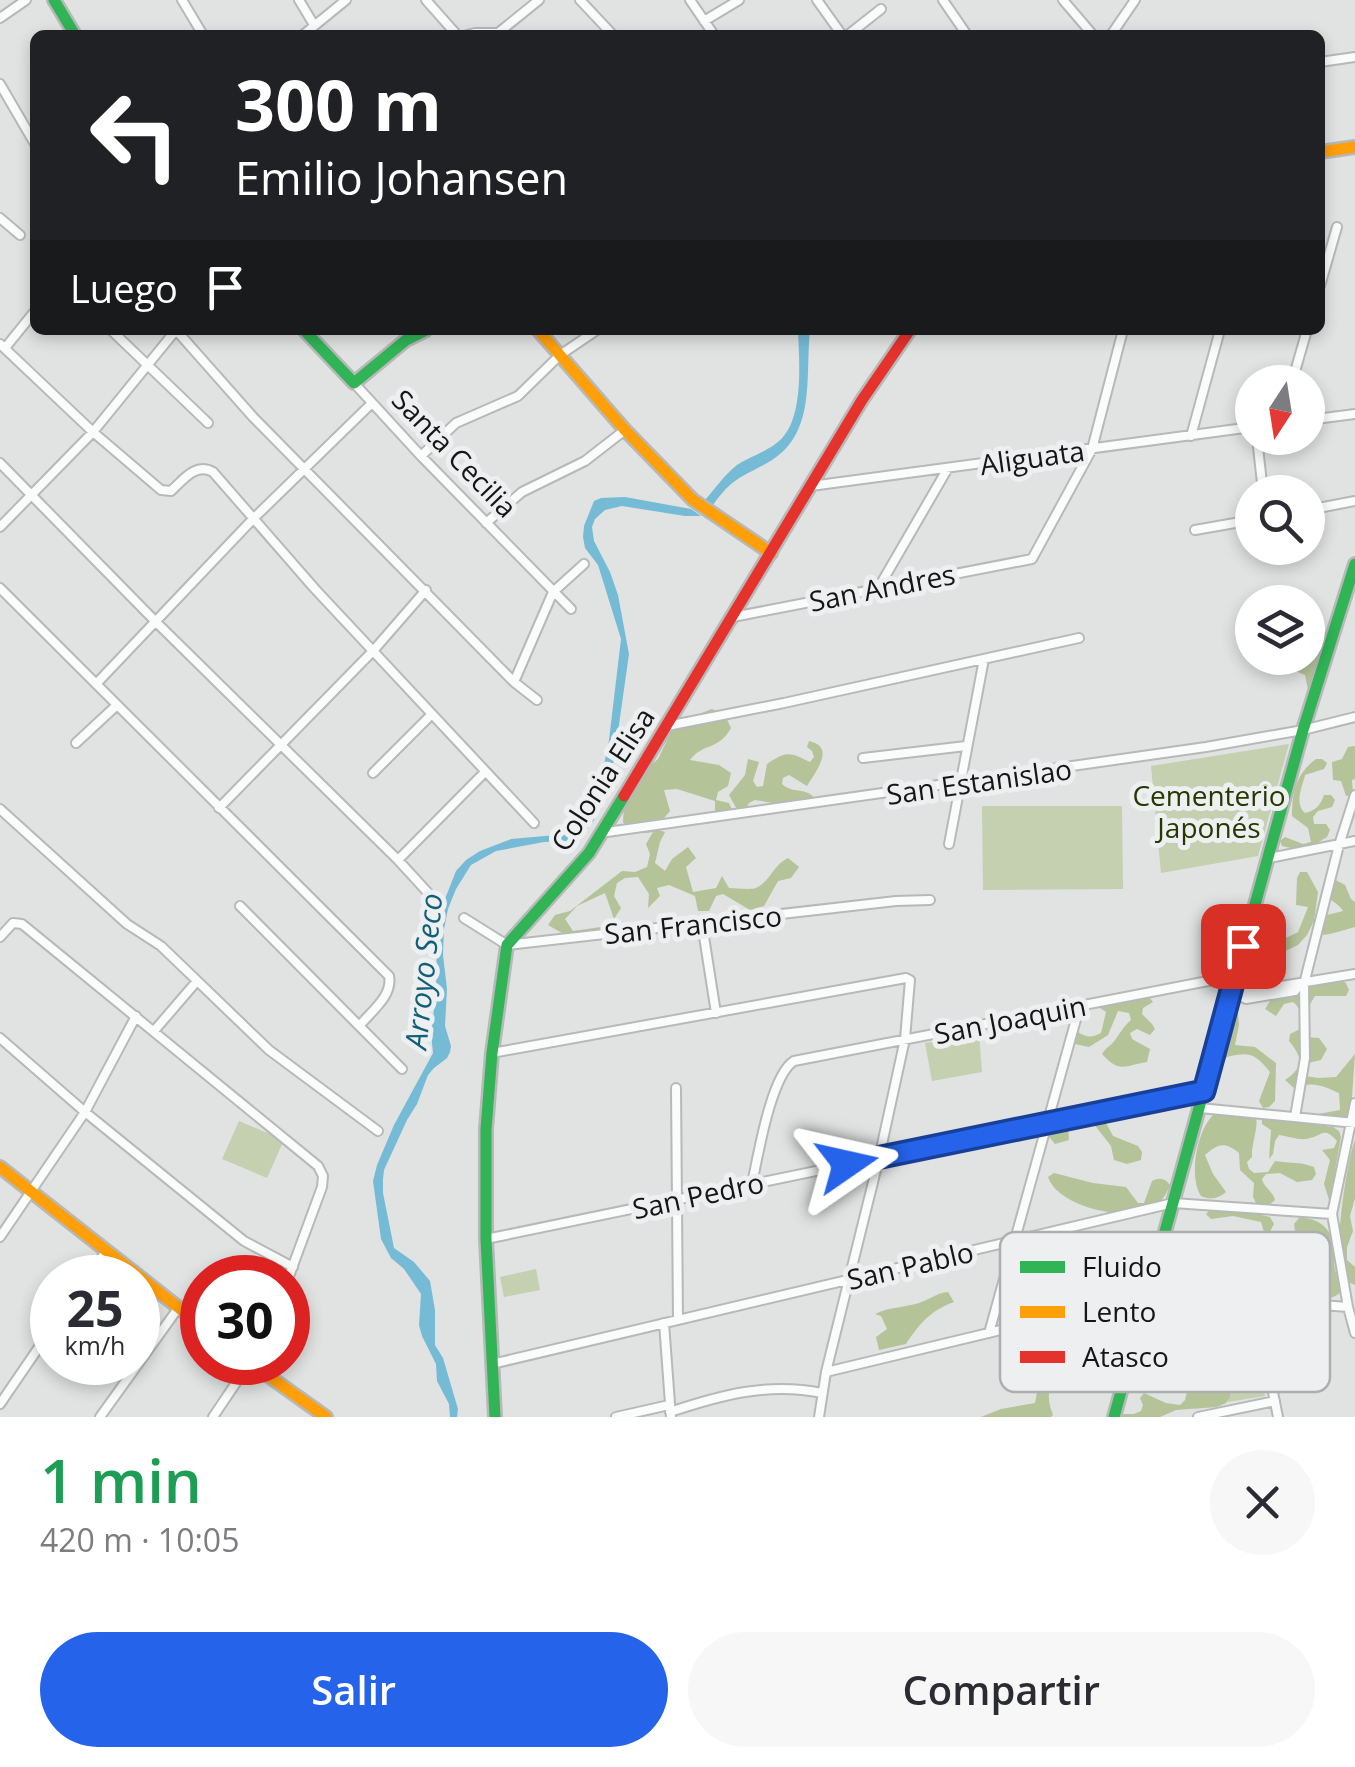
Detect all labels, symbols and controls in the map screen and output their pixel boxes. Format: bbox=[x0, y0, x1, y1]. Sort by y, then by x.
text: 300 m bbox=[235, 56, 442, 152]
icon: left bbox=[70, 70, 200, 200]
text: Emilio Johansen bbox=[235, 147, 568, 208]
icon: arrive bbox=[198, 260, 253, 315]
text: Luego bbox=[70, 262, 178, 314]
north arrow bbox=[1235, 365, 1325, 455]
map controls bbox=[1235, 365, 1325, 675]
street label: Santa Cecilia bbox=[384, 381, 526, 525]
street label: Aliguata bbox=[977, 431, 1087, 483]
button: search bbox=[1235, 475, 1325, 565]
street label: San Andres bbox=[806, 554, 958, 620]
button: layers bbox=[1235, 585, 1325, 675]
street label: Colonia Elisa bbox=[541, 700, 663, 858]
street label: San Estanislao bbox=[884, 749, 1074, 813]
park label: Cementerio Japonés bbox=[1132, 776, 1286, 846]
water label: Arroyo Seco bbox=[394, 891, 452, 1053]
street label: San Francisco bbox=[602, 896, 784, 952]
pin bbox=[1201, 904, 1286, 989]
icon: arrive bbox=[1216, 919, 1271, 974]
street label: San Joaquin bbox=[931, 986, 1089, 1052]
position arrow bbox=[795, 1112, 899, 1216]
street label: San Pedro bbox=[629, 1163, 767, 1227]
street label: San Pablo bbox=[843, 1232, 977, 1298]
legend bbox=[1000, 1232, 1330, 1392]
text: Fluido bbox=[1082, 1247, 1162, 1285]
speed limit sign: 30 bbox=[180, 1255, 310, 1385]
text: 25 bbox=[66, 1274, 124, 1342]
text: Lento bbox=[1082, 1292, 1156, 1330]
text: km/h bbox=[65, 1328, 125, 1362]
text: Atasco bbox=[1082, 1337, 1169, 1375]
text: 1 min bbox=[40, 1439, 202, 1521]
button: close bbox=[1210, 1450, 1315, 1555]
text: 420 m · 10:05 bbox=[40, 1518, 239, 1561]
button: Salir bbox=[40, 1632, 668, 1747]
button: Compartir bbox=[688, 1632, 1315, 1747]

